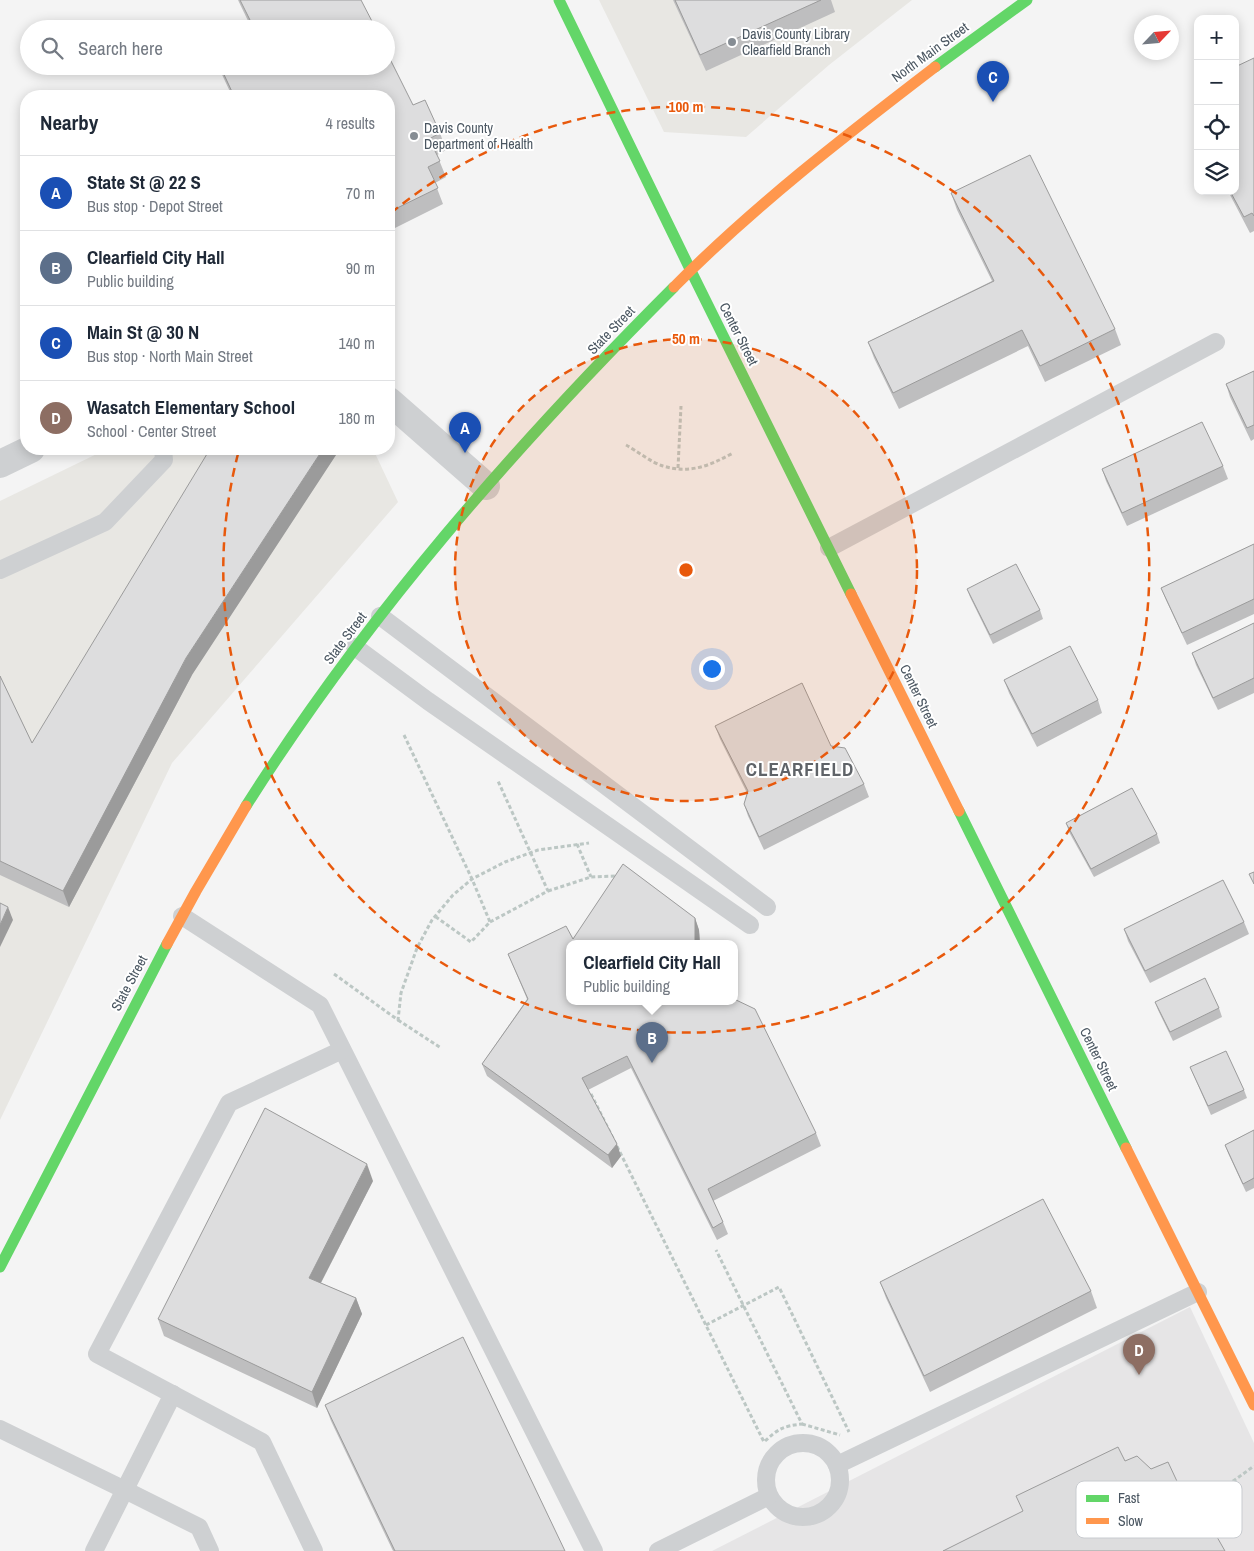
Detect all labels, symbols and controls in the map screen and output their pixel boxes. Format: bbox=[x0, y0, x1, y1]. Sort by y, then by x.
north arrow bbox=[1134, 15, 1179, 60]
map controls bbox=[1194, 15, 1239, 195]
button: + bbox=[1194, 15, 1239, 60]
street label: North Main Street bbox=[888, 18, 972, 86]
search box bbox=[20, 20, 395, 75]
place label: Davis County Library Clearfield Branch bbox=[742, 25, 850, 59]
icon: search bbox=[38, 34, 66, 62]
text: Search here bbox=[78, 35, 163, 61]
marker: Davis County Library Clearfield Branch bbox=[726, 36, 738, 48]
button: − bbox=[1194, 60, 1239, 105]
pin: C bbox=[977, 61, 1009, 102]
text: 100 m bbox=[669, 96, 703, 117]
button: locate bbox=[1194, 105, 1239, 150]
text: Nearby bbox=[40, 108, 98, 137]
text: 4 results bbox=[325, 112, 375, 134]
place label: Davis County Department of Health bbox=[424, 119, 533, 153]
marker: Davis County Department of Health bbox=[408, 130, 420, 142]
button: layers bbox=[1194, 150, 1239, 195]
text: State St @ 22 S bbox=[87, 169, 201, 195]
text: A bbox=[51, 182, 61, 204]
text: 70 m bbox=[346, 182, 375, 204]
text: Bus stop · Depot Street bbox=[87, 195, 223, 217]
text: Clearfield City Hall bbox=[87, 244, 225, 270]
text: B bbox=[51, 257, 61, 279]
text: 90 m bbox=[346, 257, 375, 279]
text: Public building bbox=[87, 270, 174, 292]
street label: Center Street bbox=[715, 299, 763, 369]
street label: State Street bbox=[583, 302, 639, 358]
text: Main St @ 30 N bbox=[87, 319, 199, 345]
text: 50 m bbox=[672, 328, 700, 349]
text: C bbox=[51, 332, 61, 354]
text: 140 m bbox=[339, 332, 375, 354]
text: Bus stop · North Main Street bbox=[87, 345, 253, 367]
text: Wasatch Elementary School bbox=[87, 394, 295, 420]
text: D bbox=[51, 407, 61, 429]
text: 180 m bbox=[339, 407, 375, 429]
pin: A bbox=[449, 412, 481, 453]
text: School · Center Street bbox=[87, 420, 216, 442]
centre of rings bbox=[677, 561, 695, 579]
street label: State Street bbox=[320, 608, 370, 668]
your location bbox=[699, 656, 725, 682]
street label: Center Street bbox=[896, 661, 942, 731]
district label: CLEARFIELD bbox=[746, 756, 854, 782]
popup bbox=[566, 940, 738, 1005]
text: Clearfield City Hall bbox=[583, 949, 721, 975]
street label: State Street bbox=[107, 952, 151, 1014]
text: Public building bbox=[583, 975, 670, 997]
pin: B bbox=[636, 1022, 668, 1063]
street label: Center Street bbox=[1076, 1024, 1122, 1094]
pin: D bbox=[1123, 1334, 1155, 1375]
legend bbox=[1076, 1481, 1242, 1538]
text: Fast bbox=[1118, 1489, 1140, 1507]
text: Slow bbox=[1118, 1512, 1144, 1530]

